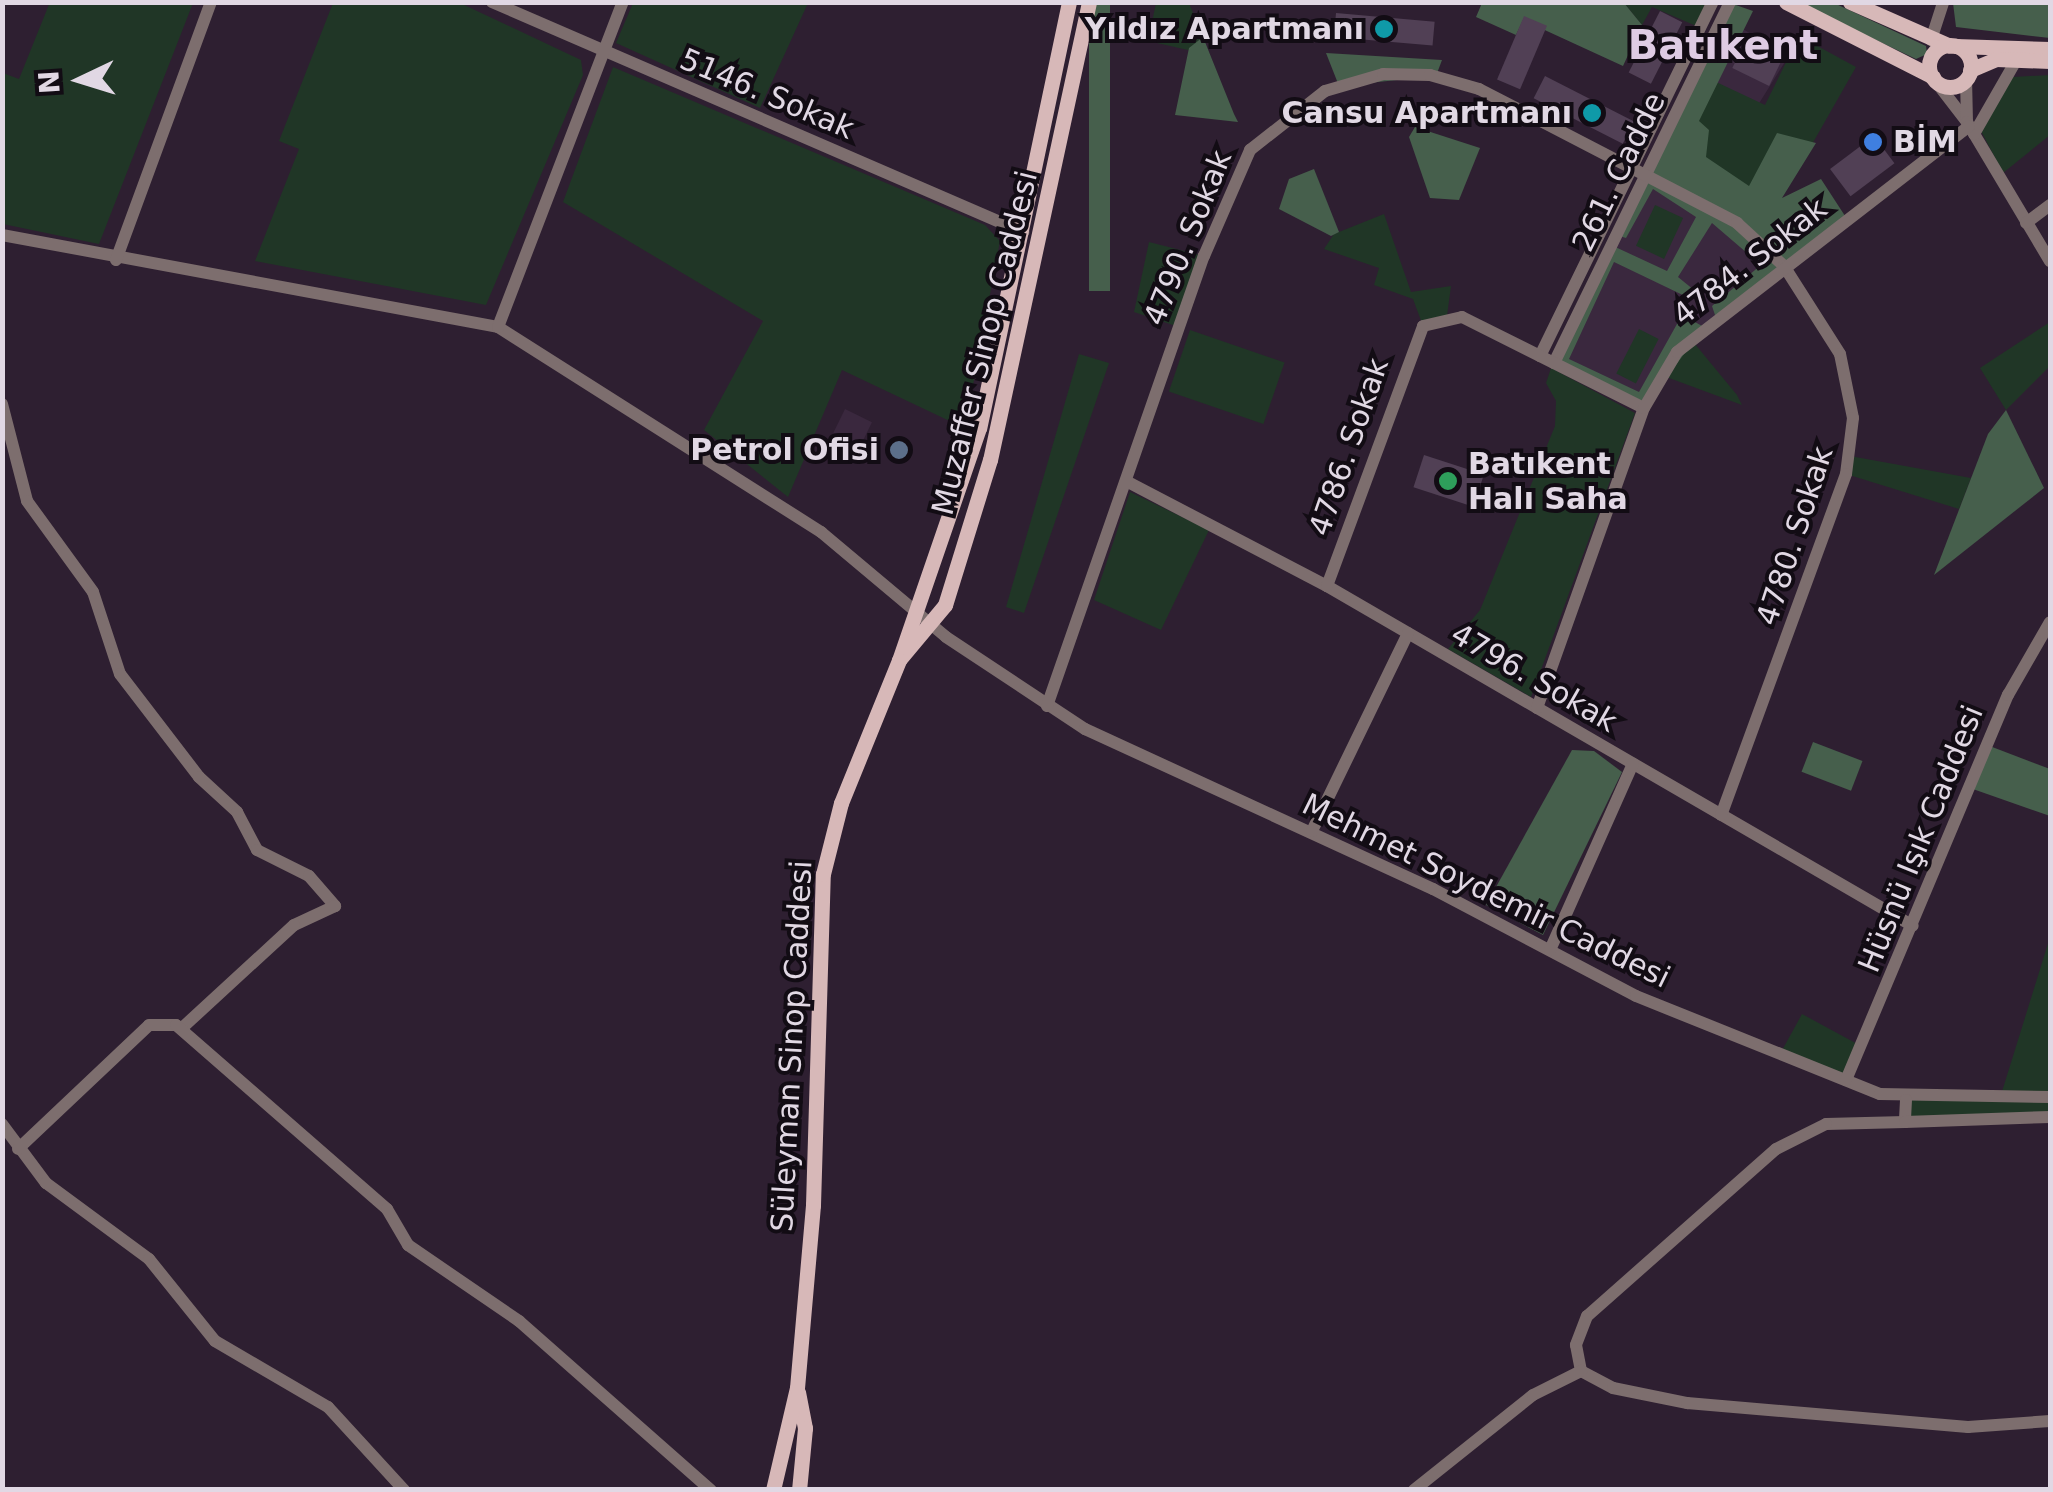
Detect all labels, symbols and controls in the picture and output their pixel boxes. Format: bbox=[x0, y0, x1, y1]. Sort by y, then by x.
place label: Yıldız Apartmanı bbox=[1085, 11, 1364, 47]
marker: Yıldız Apartmanı bbox=[1373, 18, 1395, 40]
district label: Batıkent bbox=[1628, 21, 1818, 69]
north arrow bbox=[30, 30, 130, 130]
street label: 5146. Sokak bbox=[675, 41, 859, 147]
text: N bbox=[32, 69, 67, 95]
street label: 261. Cadde bbox=[1565, 87, 1673, 257]
place label: Cansu Apartmanı bbox=[1282, 95, 1572, 131]
marker: Cansu Apartmanı bbox=[1581, 102, 1603, 124]
place label: BİM bbox=[1893, 124, 1957, 160]
marker: BİM bbox=[1862, 131, 1884, 153]
street label: 4790. Sokak bbox=[1137, 145, 1239, 331]
street label: Muzaffer Sinop Caddesi bbox=[925, 167, 1045, 519]
street label: 4784. Sokak bbox=[1666, 191, 1834, 333]
street label: 4786. Sokak bbox=[1302, 353, 1396, 541]
place label: Petrol Ofisi bbox=[690, 432, 879, 468]
marker: Petrol Ofisi bbox=[888, 439, 910, 461]
street label: 4780. Sokak bbox=[1749, 442, 1841, 630]
place label: Batıkent Halı Saha bbox=[1468, 446, 1628, 516]
marker: Batıkent Halı Saha bbox=[1437, 470, 1459, 492]
street label: 4796. Sokak bbox=[1445, 616, 1623, 740]
street label: Hüsnü Işık Caddesi bbox=[1851, 700, 1991, 978]
street label: Mehmet Soydemir Caddesi bbox=[1296, 786, 1676, 996]
street label: Süleyman Sinop Caddesi bbox=[764, 859, 820, 1233]

